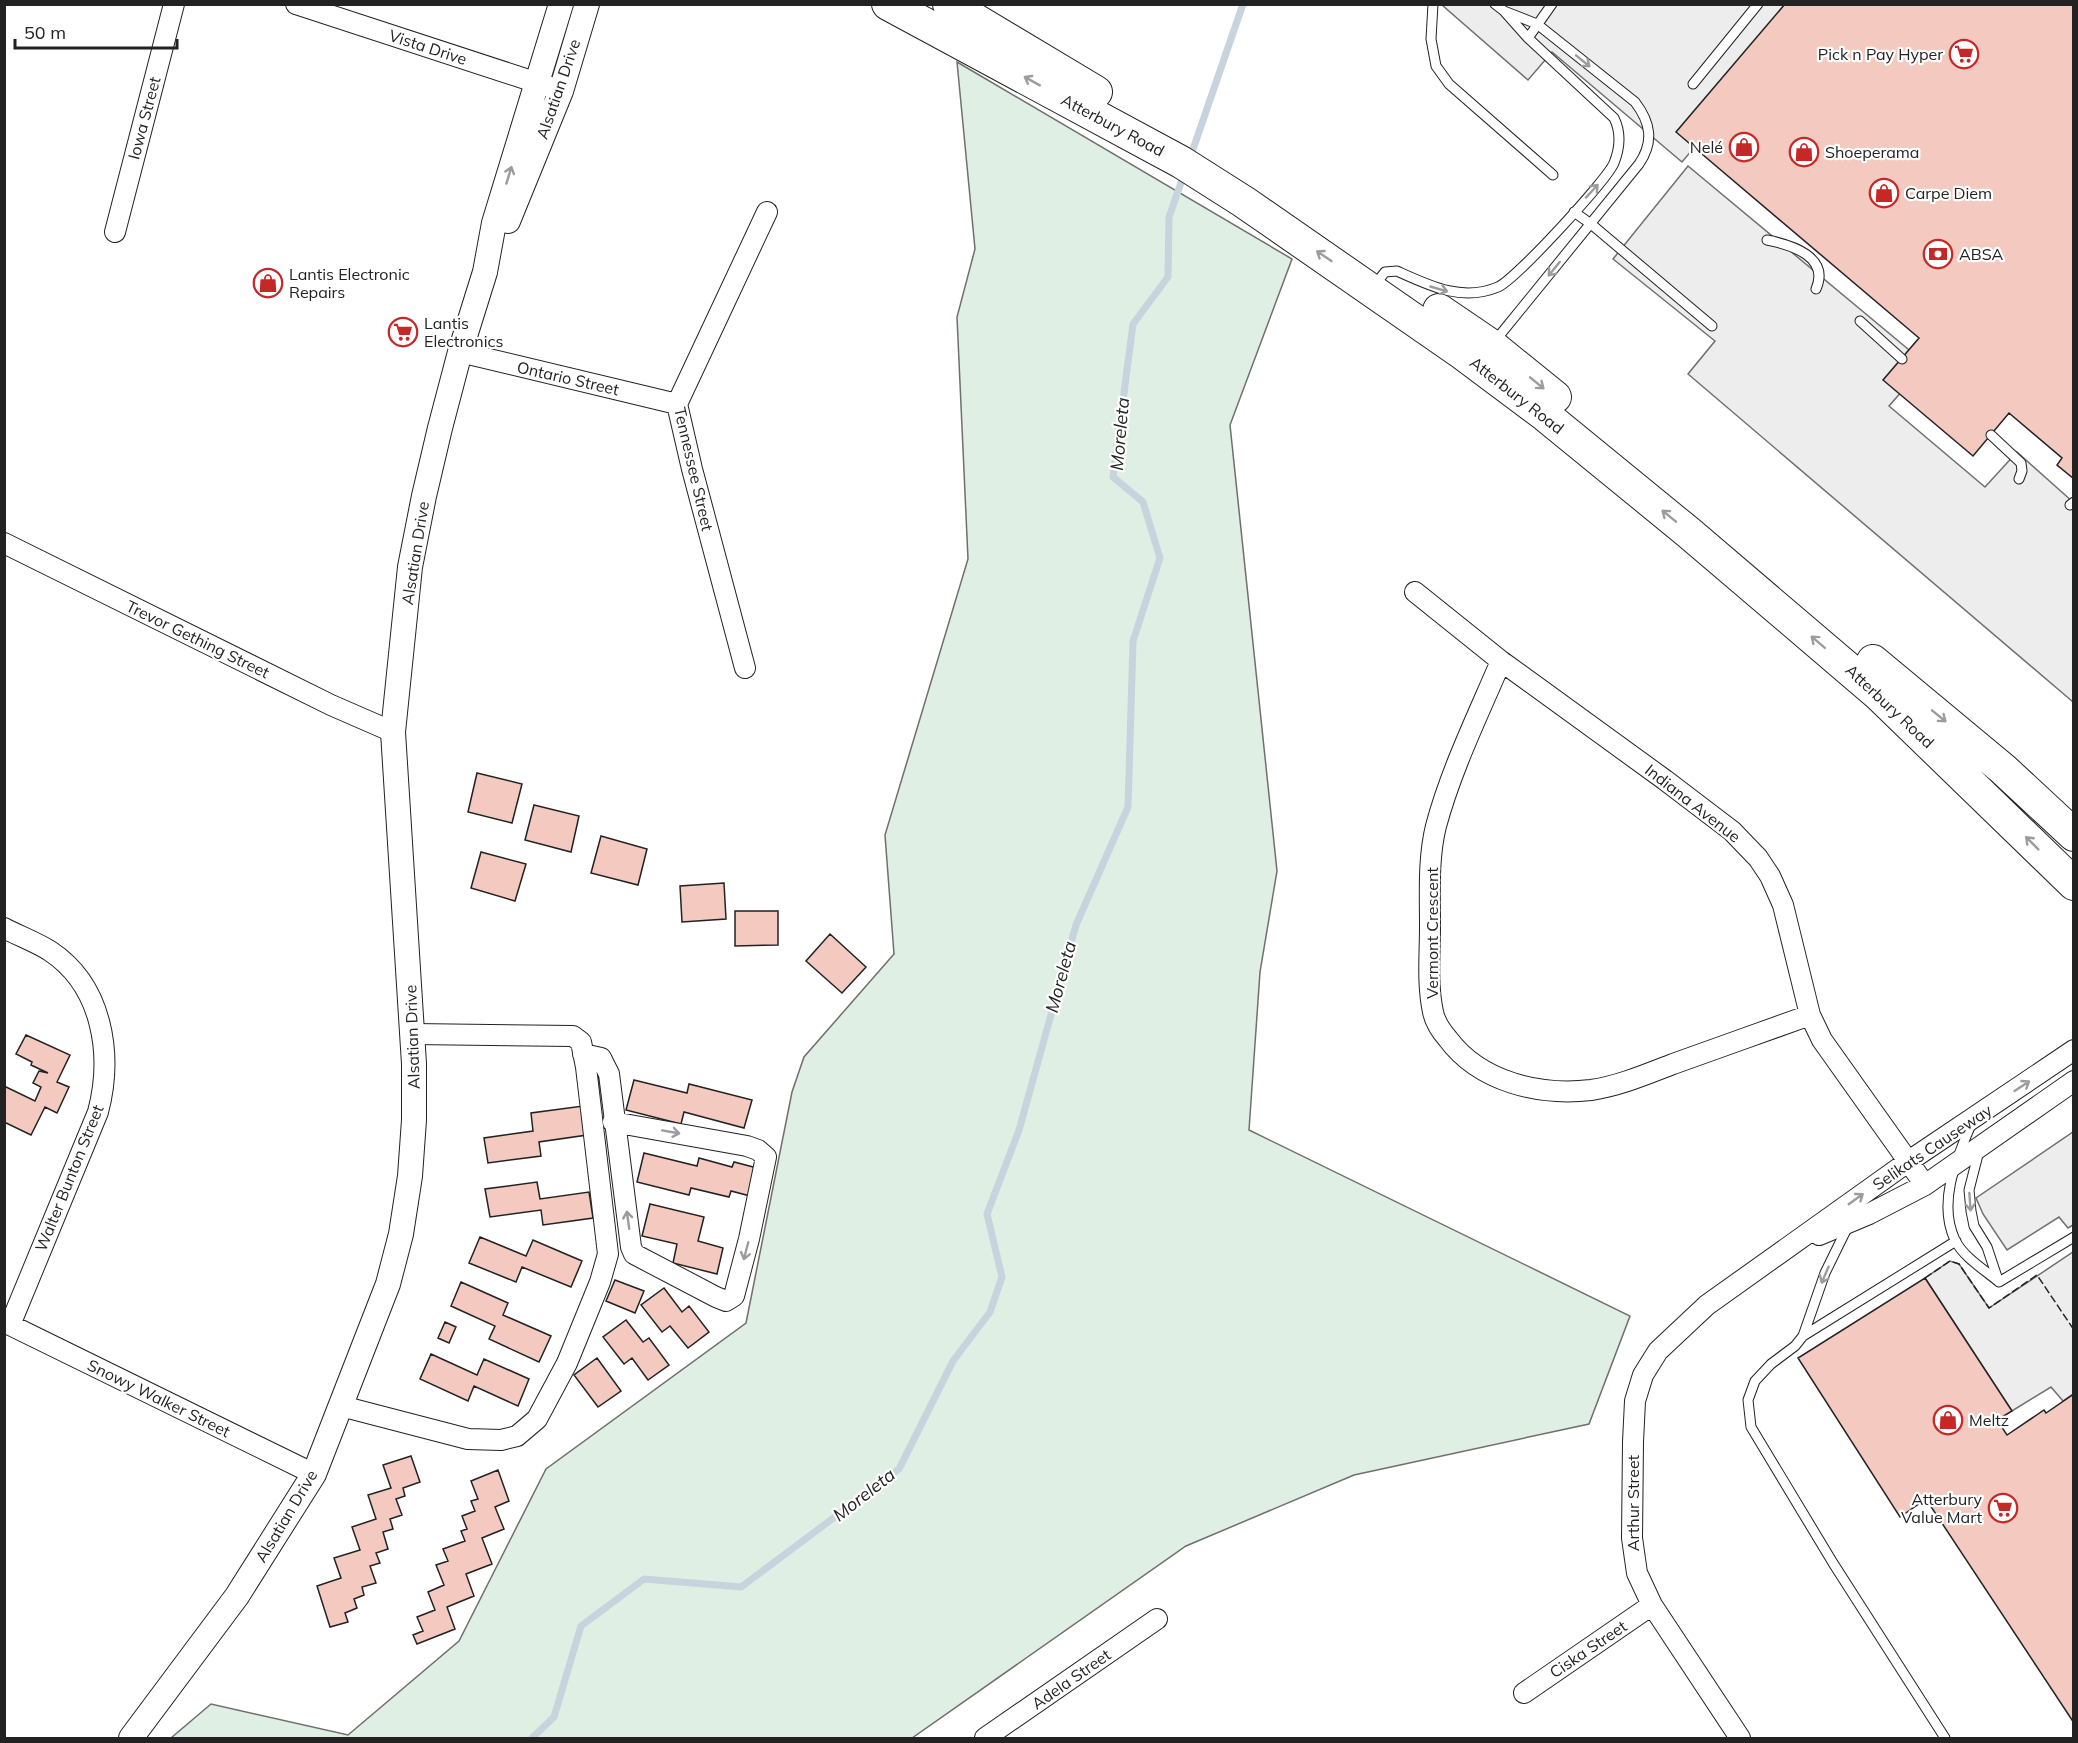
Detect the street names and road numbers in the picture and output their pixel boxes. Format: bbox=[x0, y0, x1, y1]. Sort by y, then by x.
street label: Vista Drive bbox=[386, 25, 470, 69]
street label: Alsatian Drive bbox=[532, 36, 584, 142]
street label: Iowa Street bbox=[123, 74, 165, 162]
street label: Atterbury Road bbox=[1058, 89, 1168, 161]
street label: Atterbury Road bbox=[1466, 352, 1568, 438]
street label: Ontario Street bbox=[515, 357, 621, 400]
street label: Tennessee Street bbox=[670, 405, 718, 533]
street label: Alsatian Drive bbox=[397, 500, 433, 606]
street label: Trevor Gething Street bbox=[123, 596, 273, 683]
street label: Atterbury Road bbox=[1841, 660, 1939, 752]
street label: Indiana Avenue bbox=[1641, 760, 1745, 846]
street label: Vermont Crescent bbox=[1422, 867, 1442, 999]
street label: Alsatian Drive bbox=[400, 985, 424, 1089]
street label: Selikats Causeway bbox=[1869, 1099, 1996, 1194]
street label: Walter Bunton Street bbox=[30, 1101, 108, 1254]
street label: Snowy Walker Street bbox=[84, 1355, 234, 1441]
street label: Arthur Street bbox=[1623, 1454, 1643, 1551]
street label: Alsatian Drive bbox=[251, 1466, 321, 1566]
street label: Ciska Street bbox=[1546, 1616, 1631, 1682]
street label: Adela Street bbox=[1028, 1644, 1115, 1714]

